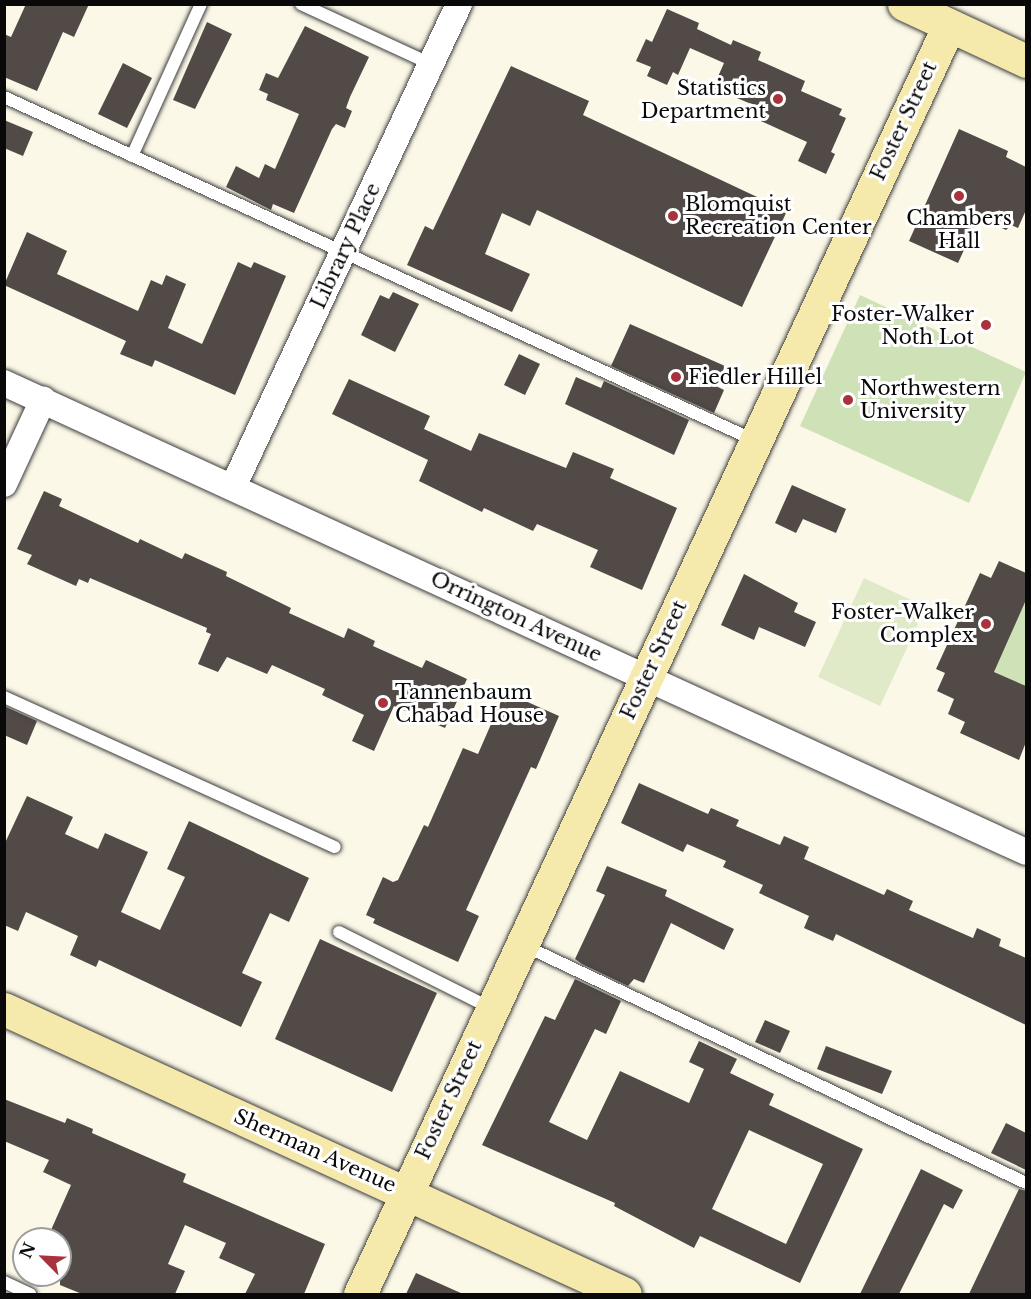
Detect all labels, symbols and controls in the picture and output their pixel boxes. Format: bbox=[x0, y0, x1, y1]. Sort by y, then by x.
street label: Foster Street bbox=[866, 57, 942, 185]
place label: Statistics Department bbox=[641, 76, 766, 123]
marker: Statistics Department bbox=[771, 92, 785, 106]
street label: Library Place bbox=[306, 179, 386, 313]
marker: Chambers Hall bbox=[952, 189, 966, 203]
place label: Blomquist Recreation Center bbox=[685, 192, 871, 239]
place label: Chambers Hall bbox=[906, 206, 1012, 253]
marker: Blomquist Recreation Center bbox=[666, 209, 680, 223]
place label: Foster-Walker Noth Lot bbox=[831, 302, 974, 349]
marker: Foster-Walker Noth Lot bbox=[979, 318, 993, 332]
place label: Fiedler Hillel bbox=[688, 365, 823, 389]
marker: Fiedler Hillel bbox=[669, 370, 683, 384]
place label: Northwestern University bbox=[860, 376, 1001, 423]
marker: Northwestern University bbox=[841, 393, 855, 407]
street label: Orrington Avenue bbox=[426, 567, 606, 667]
street label: Foster Street bbox=[616, 596, 692, 724]
place label: Foster-Walker Complex bbox=[831, 600, 974, 647]
marker: Foster-Walker Complex bbox=[979, 617, 993, 631]
place label: Tannenbaum Chabad House bbox=[395, 680, 544, 727]
marker: Tannenbaum Chabad House bbox=[376, 696, 390, 710]
street label: Foster Street bbox=[411, 1036, 487, 1164]
street label: Sherman Avenue bbox=[230, 1104, 400, 1198]
north arrow bbox=[12, 1227, 72, 1287]
text: N bbox=[15, 1240, 40, 1261]

